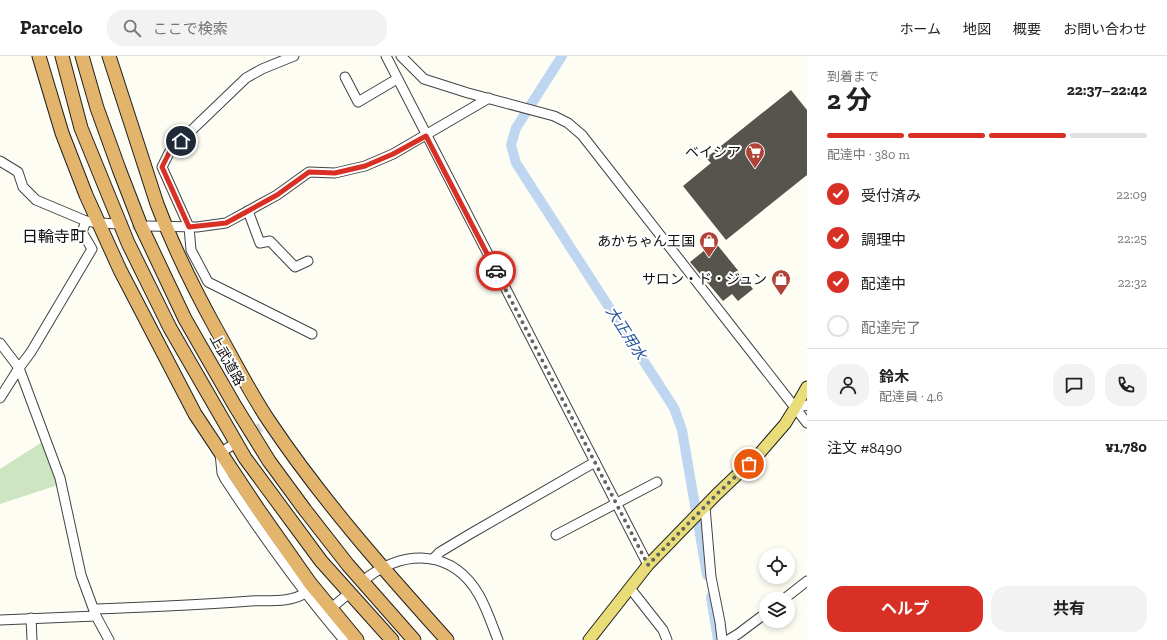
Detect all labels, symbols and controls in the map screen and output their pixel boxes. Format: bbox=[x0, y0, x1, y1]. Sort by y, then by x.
search box bbox=[107, 10, 387, 46]
text: Parcelo bbox=[20, 16, 83, 39]
icon: search bbox=[121, 17, 143, 39]
text: ここで検索 bbox=[153, 20, 228, 38]
text: ホーム bbox=[899, 21, 941, 38]
text: 地図 bbox=[963, 21, 991, 38]
text: 概要 bbox=[1013, 21, 1041, 38]
text: お問い合わせ bbox=[1063, 21, 1147, 38]
text: 到着まで bbox=[827, 69, 879, 84]
text: 22:37–22:42 bbox=[1067, 81, 1147, 99]
text: 2 分 bbox=[827, 84, 872, 116]
pin bbox=[164, 124, 198, 158]
icon: home bbox=[170, 130, 192, 152]
supermarket icon: ベイシア bbox=[744, 141, 766, 169]
place label: ベイシア bbox=[685, 144, 741, 161]
text: 配達中 · 380 m bbox=[827, 147, 910, 162]
icon: check bbox=[827, 183, 849, 205]
text: 受付済み bbox=[861, 187, 921, 205]
text: 22:09 bbox=[1116, 187, 1147, 202]
district label: 日輪寺町 bbox=[22, 227, 86, 246]
icon: check bbox=[827, 227, 849, 249]
shop icon: あかちゃん王国 bbox=[698, 230, 720, 258]
text: 調理中 bbox=[861, 231, 906, 249]
text: 22:25 bbox=[1117, 231, 1147, 246]
place label: あかちゃん王国 bbox=[597, 233, 695, 250]
courier bbox=[476, 251, 516, 291]
icon: car bbox=[485, 260, 507, 282]
shop icon: サロン・ド・ジュン bbox=[770, 268, 792, 296]
place label: サロン・ド・ジュン bbox=[642, 271, 767, 288]
icon: check bbox=[827, 271, 849, 293]
text: 配達中 bbox=[861, 275, 906, 293]
text: 22:32 bbox=[1118, 275, 1147, 290]
water label: 大正用水 bbox=[602, 303, 651, 365]
text: 配達完了 bbox=[861, 319, 921, 337]
street label: 上武道路 bbox=[206, 331, 248, 389]
button: person bbox=[827, 364, 869, 406]
button: chat bbox=[1053, 364, 1095, 406]
button: phone bbox=[1105, 364, 1147, 406]
text: 鈴木 bbox=[879, 368, 909, 386]
text: 配達員 · 4.6 bbox=[879, 389, 943, 404]
text: ¥1,780 bbox=[1105, 438, 1147, 456]
text: 注文 #8490 bbox=[827, 439, 902, 457]
pin bbox=[732, 447, 766, 481]
icon: bag bbox=[738, 453, 760, 475]
map controls bbox=[759, 548, 795, 628]
button: locate bbox=[759, 548, 795, 584]
button: ヘルプ bbox=[827, 586, 983, 632]
button: 共有 bbox=[991, 586, 1147, 632]
button: layers bbox=[759, 592, 795, 628]

